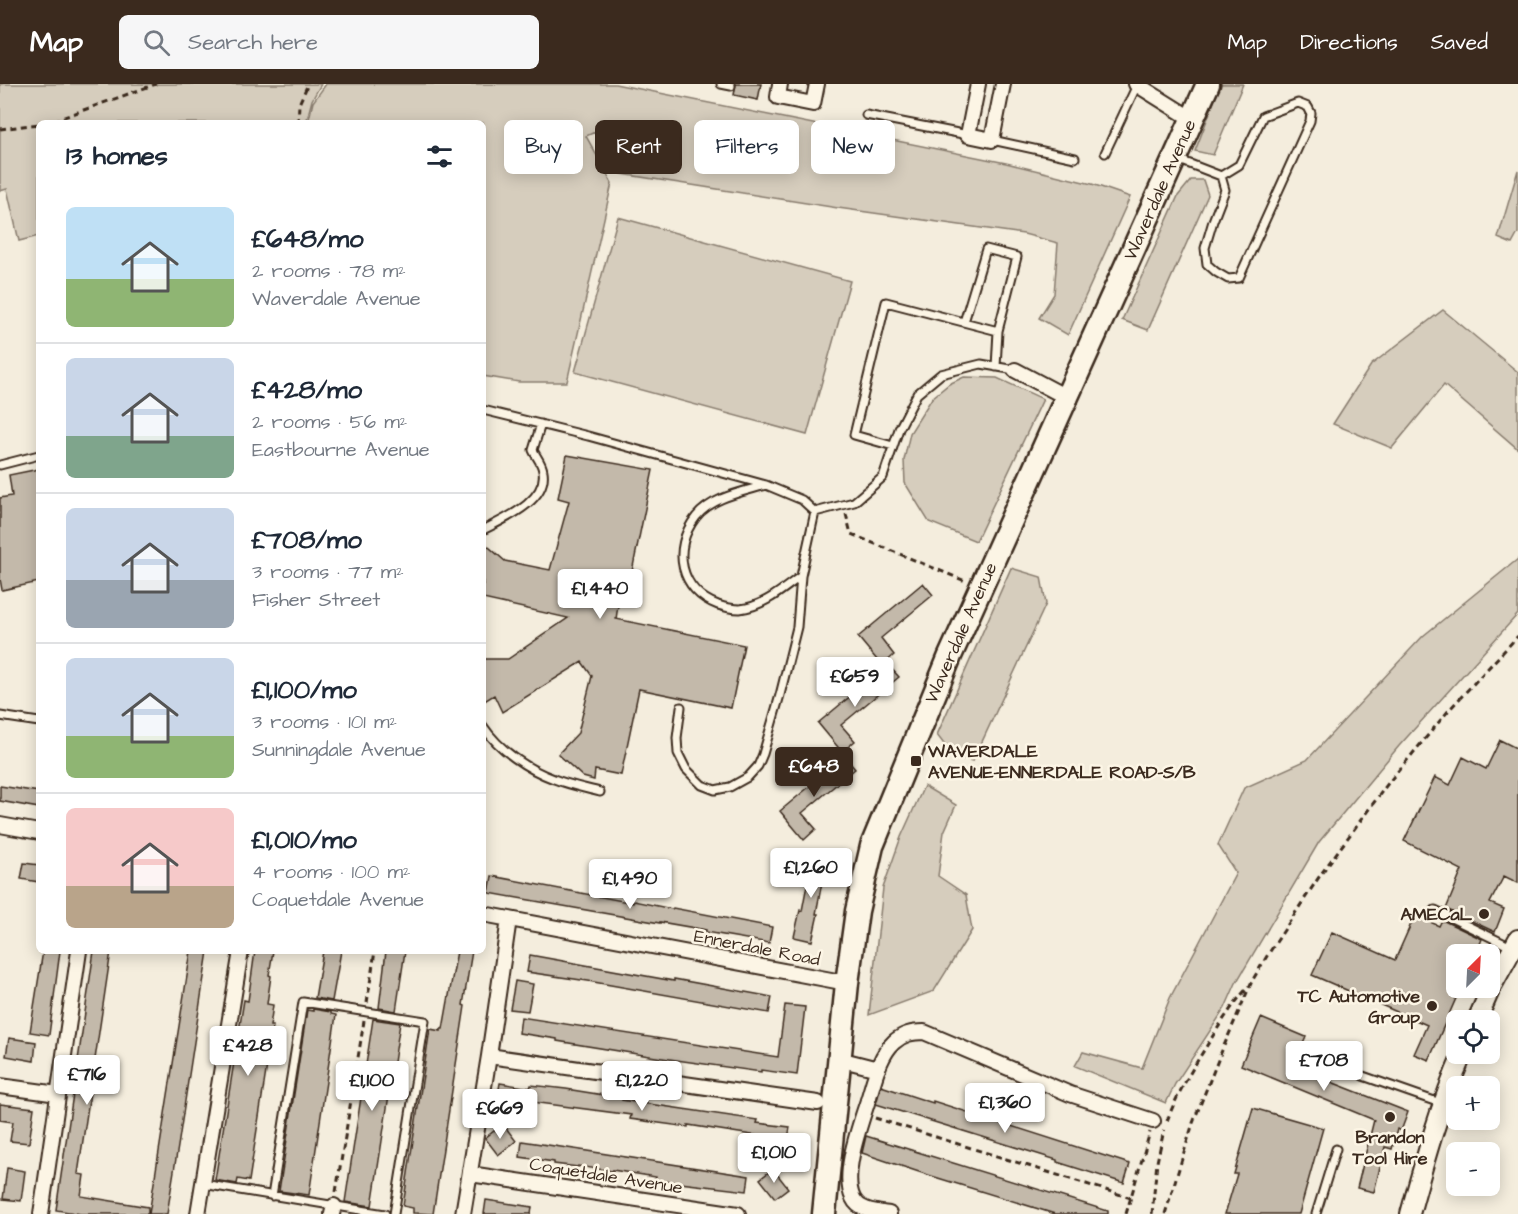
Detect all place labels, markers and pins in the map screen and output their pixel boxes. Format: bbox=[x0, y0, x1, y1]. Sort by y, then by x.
pin: £1,440 bbox=[551, 569, 649, 620]
pin: £659 bbox=[819, 657, 891, 708]
place label: WAVERDALE AVENUE-ENNERDALE ROAD-S/B bbox=[927, 739, 1196, 785]
pin: £648 bbox=[778, 747, 850, 798]
marker: WAVERDALE AVENUE-ENNERDALE ROAD-S/B bbox=[909, 754, 923, 768]
pin: £1,260 bbox=[762, 848, 860, 899]
pin: £1,490 bbox=[581, 859, 679, 910]
place label: AMECaL bbox=[1401, 902, 1473, 927]
marker: AMECaL bbox=[1477, 907, 1491, 921]
place label: TC Automotive Group bbox=[1297, 984, 1420, 1030]
marker: TC Automotive Group bbox=[1425, 999, 1439, 1013]
pin: £428 bbox=[212, 1026, 284, 1077]
pin: £708 bbox=[1288, 1041, 1360, 1092]
pin: £716 bbox=[51, 1055, 123, 1106]
pin: £1,100 bbox=[323, 1061, 421, 1112]
pin: £1,220 bbox=[593, 1061, 691, 1112]
pin: £1,360 bbox=[956, 1083, 1054, 1134]
pin: £669 bbox=[464, 1089, 536, 1140]
marker: Brandon Tool Hire bbox=[1383, 1110, 1397, 1124]
place label: Brandon Tool Hire bbox=[1352, 1125, 1428, 1171]
pin: £1,010 bbox=[725, 1133, 823, 1184]

